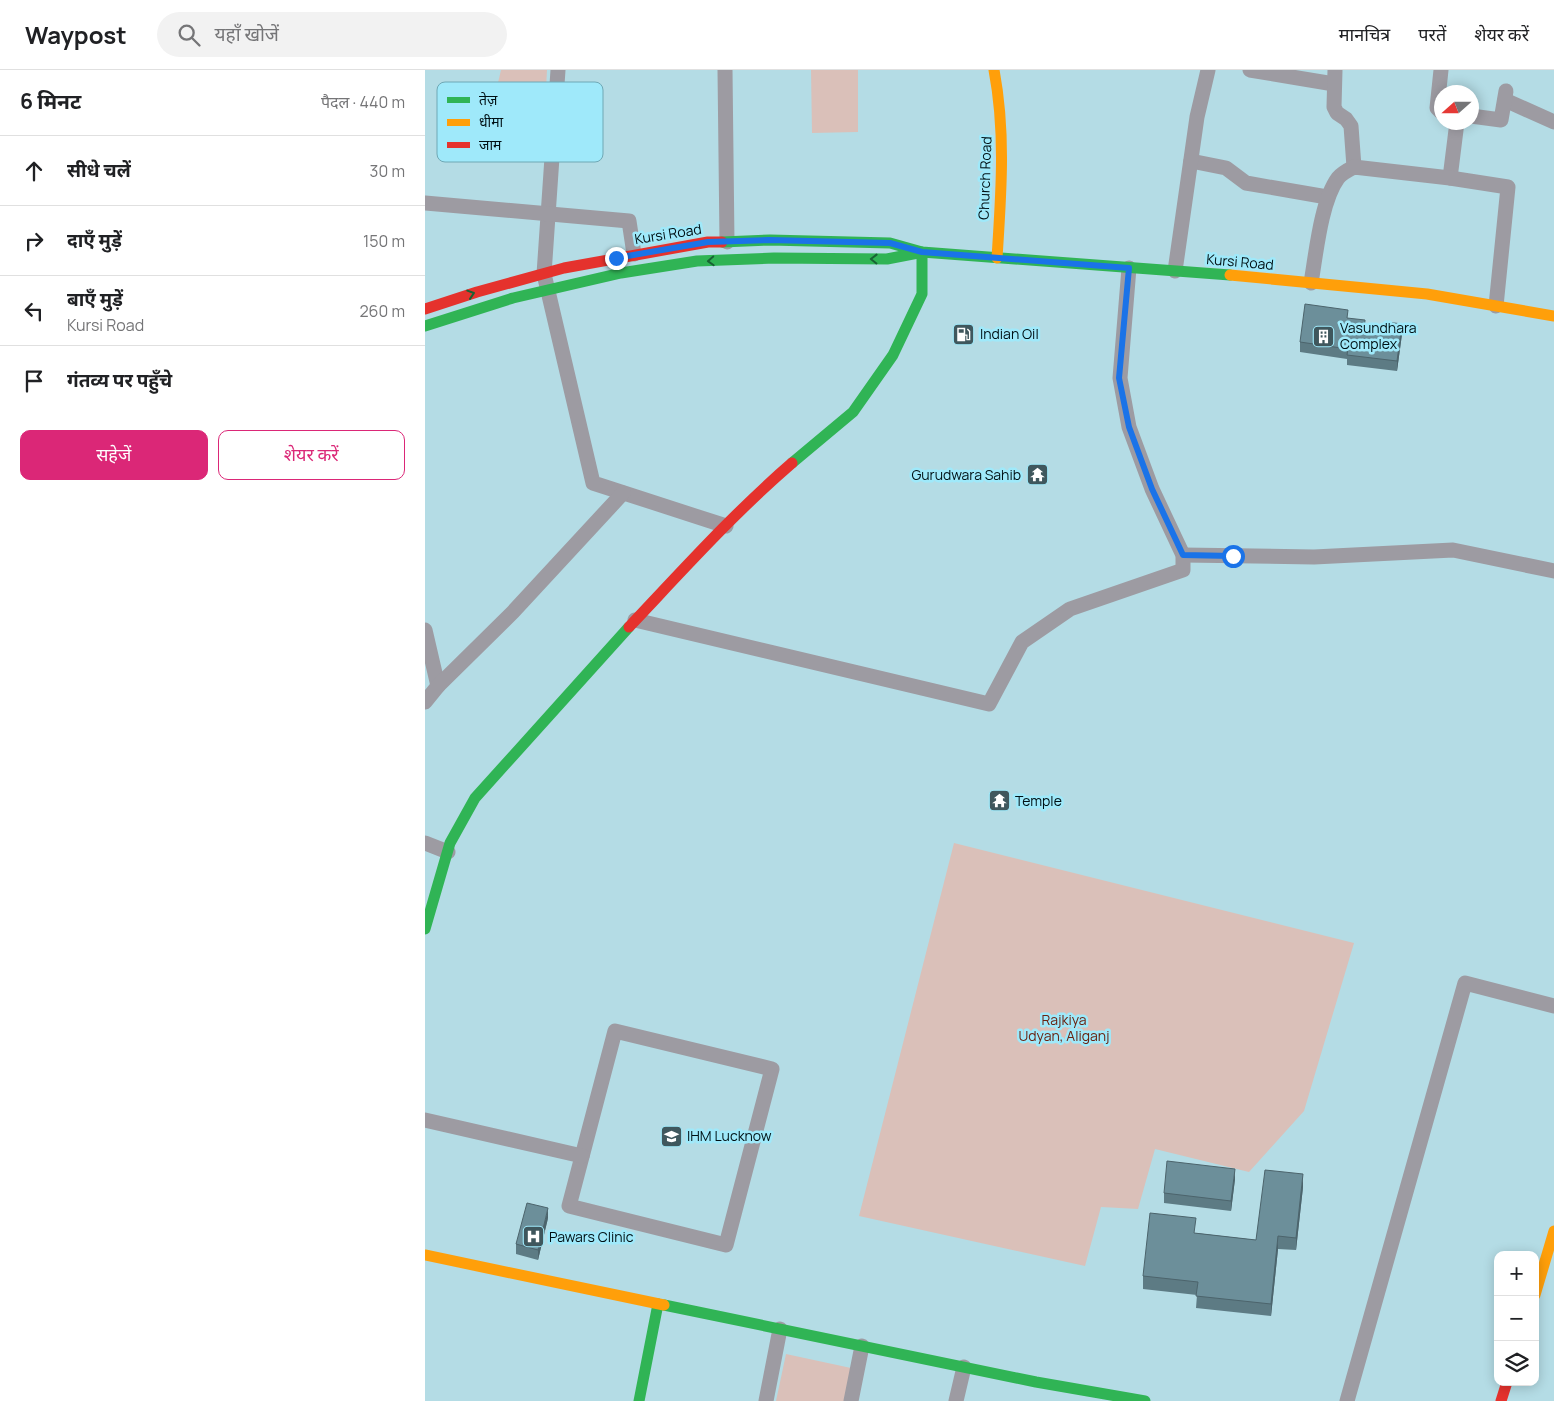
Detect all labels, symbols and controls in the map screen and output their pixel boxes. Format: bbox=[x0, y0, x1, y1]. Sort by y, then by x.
search box bbox=[157, 12, 507, 57]
text: Waypost bbox=[25, 18, 127, 51]
icon: search bbox=[175, 21, 203, 49]
text: यहाँ खोजें bbox=[215, 21, 279, 47]
text: मानचित्र bbox=[1339, 22, 1390, 46]
text: परतें bbox=[1418, 22, 1446, 46]
text: शेयर करें bbox=[1474, 22, 1529, 46]
legend bbox=[437, 82, 603, 162]
north arrow bbox=[1434, 85, 1479, 130]
text: 6 मिनट bbox=[20, 87, 81, 115]
text: तेज़ bbox=[479, 90, 498, 109]
text: पैदल · 440 m bbox=[321, 91, 405, 113]
text: धीमा bbox=[479, 112, 504, 131]
text: जाम bbox=[479, 135, 502, 154]
street label: Church Road bbox=[974, 136, 995, 220]
icon: ahead bbox=[20, 157, 48, 185]
text: सीधे चलें bbox=[67, 157, 131, 183]
text: 30 m bbox=[370, 160, 405, 182]
street label: Kursi Road bbox=[633, 219, 703, 248]
icon: right bbox=[20, 227, 48, 255]
text: दाएँ मुड़ें bbox=[67, 227, 122, 253]
text: 150 m bbox=[363, 230, 405, 252]
route end bbox=[605, 247, 628, 270]
street label: Kursi Road bbox=[1206, 249, 1275, 274]
one-way arrow bbox=[869, 254, 877, 264]
one-way arrow bbox=[707, 255, 715, 266]
text: बाएँ मुड़ें bbox=[67, 286, 123, 312]
one-way arrow bbox=[467, 289, 475, 299]
icon: left bbox=[20, 297, 48, 325]
text: 260 m bbox=[359, 300, 405, 322]
text: Kursi Road bbox=[67, 314, 144, 336]
place label: Vasundhara Complex bbox=[1340, 318, 1416, 353]
fuel station icon: Indian Oil bbox=[952, 322, 976, 346]
place label: Indian Oil bbox=[980, 324, 1039, 343]
building icon: Vasundhara Complex bbox=[1312, 324, 1336, 348]
icon: arrive bbox=[20, 367, 48, 395]
text: गंतव्य पर पहुँचे bbox=[67, 367, 172, 393]
button: सहेजें bbox=[20, 430, 208, 480]
button: शेयर करें bbox=[218, 430, 405, 480]
temple icon: Gurudwara Sahib bbox=[1025, 463, 1049, 487]
place label: Gurudwara Sahib bbox=[911, 465, 1021, 484]
route start bbox=[1222, 545, 1245, 568]
temple icon: Temple bbox=[987, 789, 1011, 813]
place label: Temple bbox=[1015, 791, 1062, 810]
park label: Rajkiya Udyan, Aliganj bbox=[1018, 1010, 1110, 1045]
school or university icon: IHM Lucknow bbox=[659, 1124, 683, 1148]
place label: IHM Lucknow bbox=[687, 1126, 772, 1145]
hospital icon: Pawars Clinic bbox=[521, 1225, 545, 1249]
place label: Pawars Clinic bbox=[549, 1227, 634, 1246]
map controls bbox=[1494, 1251, 1539, 1386]
button: + bbox=[1494, 1251, 1539, 1296]
button: − bbox=[1494, 1296, 1539, 1341]
button: layers bbox=[1494, 1341, 1539, 1386]

